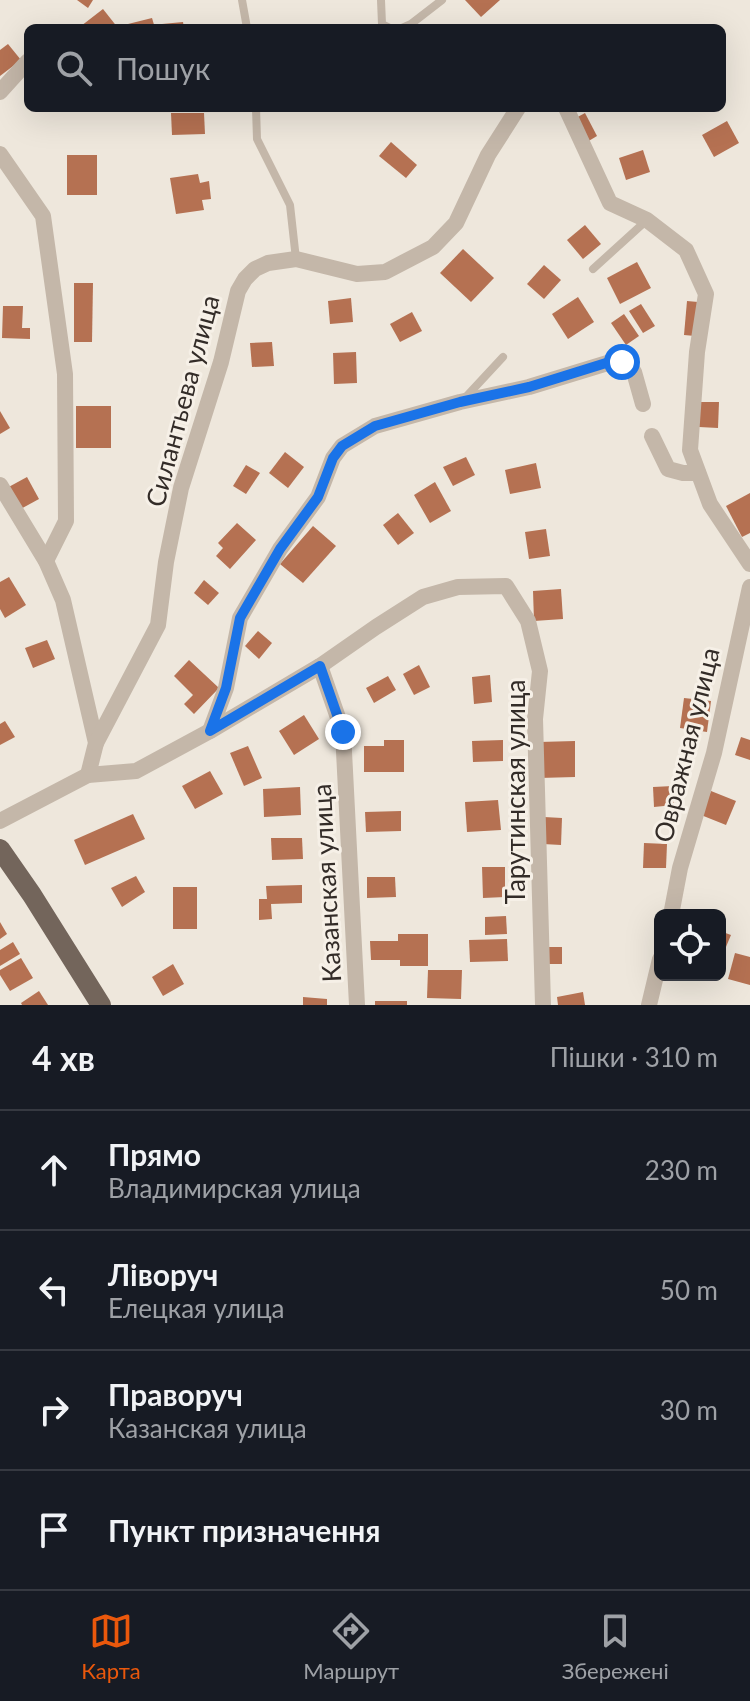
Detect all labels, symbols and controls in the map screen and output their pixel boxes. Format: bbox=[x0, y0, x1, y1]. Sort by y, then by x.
search box bbox=[24, 24, 726, 112]
icon: search bbox=[52, 46, 96, 90]
text: Пошук bbox=[116, 50, 210, 86]
street label: Силантьева улица bbox=[138, 291, 226, 510]
route start bbox=[604, 344, 640, 380]
street label: Овражная улица bbox=[646, 644, 726, 845]
street label: Тарутинская улица bbox=[499, 680, 531, 904]
route end bbox=[325, 714, 361, 750]
street label: Казанская улица bbox=[305, 783, 347, 983]
map controls bbox=[654, 909, 726, 981]
button: locate bbox=[654, 909, 726, 981]
text: 4 хв bbox=[32, 1037, 95, 1078]
text: Пішки · 310 m bbox=[550, 1041, 718, 1073]
text: Прямо bbox=[108, 1136, 201, 1172]
icon: ahead bbox=[32, 1148, 76, 1192]
text: 230 m bbox=[645, 1154, 718, 1186]
text: Владимирская улица bbox=[108, 1172, 361, 1204]
text: Ліворуч bbox=[108, 1256, 218, 1292]
icon: left bbox=[32, 1268, 76, 1312]
text: 50 m bbox=[660, 1274, 718, 1306]
text: Елецкая улица bbox=[108, 1292, 285, 1324]
text: Праворуч bbox=[108, 1376, 243, 1412]
icon: right bbox=[32, 1388, 76, 1432]
text: 30 m bbox=[660, 1394, 718, 1426]
text: Казанская улица bbox=[108, 1412, 307, 1444]
icon: arrive bbox=[32, 1508, 76, 1552]
text: Пункт призначення bbox=[108, 1512, 381, 1548]
tab: Карта bbox=[81, 1609, 141, 1684]
tab: Маршрут bbox=[303, 1609, 399, 1684]
tab: Збережені bbox=[562, 1609, 669, 1684]

